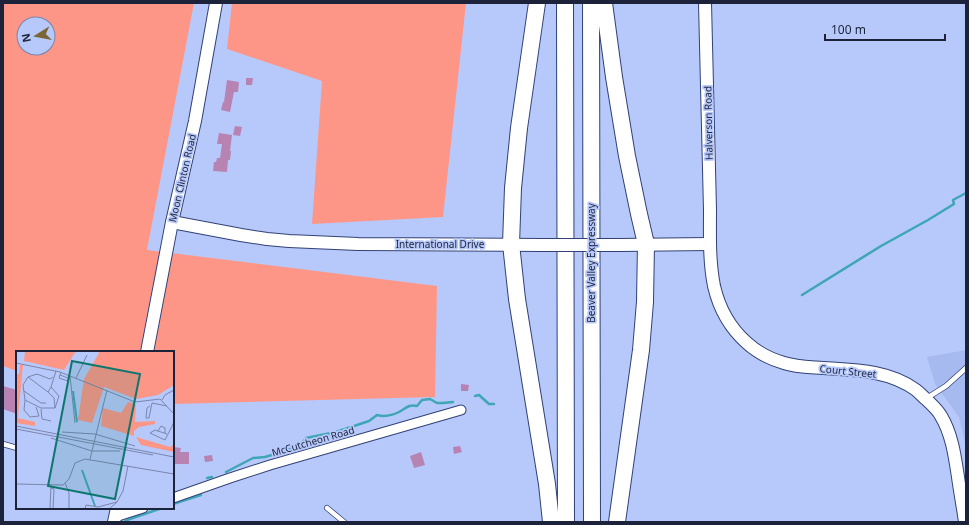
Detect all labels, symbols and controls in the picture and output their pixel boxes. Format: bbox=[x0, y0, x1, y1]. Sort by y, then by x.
north arrow bbox=[16, 16, 56, 56]
scale bar bbox=[825, 16, 945, 42]
text: 100 m bbox=[831, 21, 866, 38]
text: N bbox=[17, 32, 34, 44]
street label: Halverson Road bbox=[700, 86, 716, 160]
street label: Moon Clinton Road bbox=[165, 133, 199, 223]
street label: Beaver Valley Expressway bbox=[584, 202, 598, 323]
street label: International Drive bbox=[396, 237, 485, 251]
inset map bbox=[16, 351, 174, 509]
street label: Court Street bbox=[819, 361, 877, 381]
street label: McCutcheon Road bbox=[270, 422, 356, 460]

